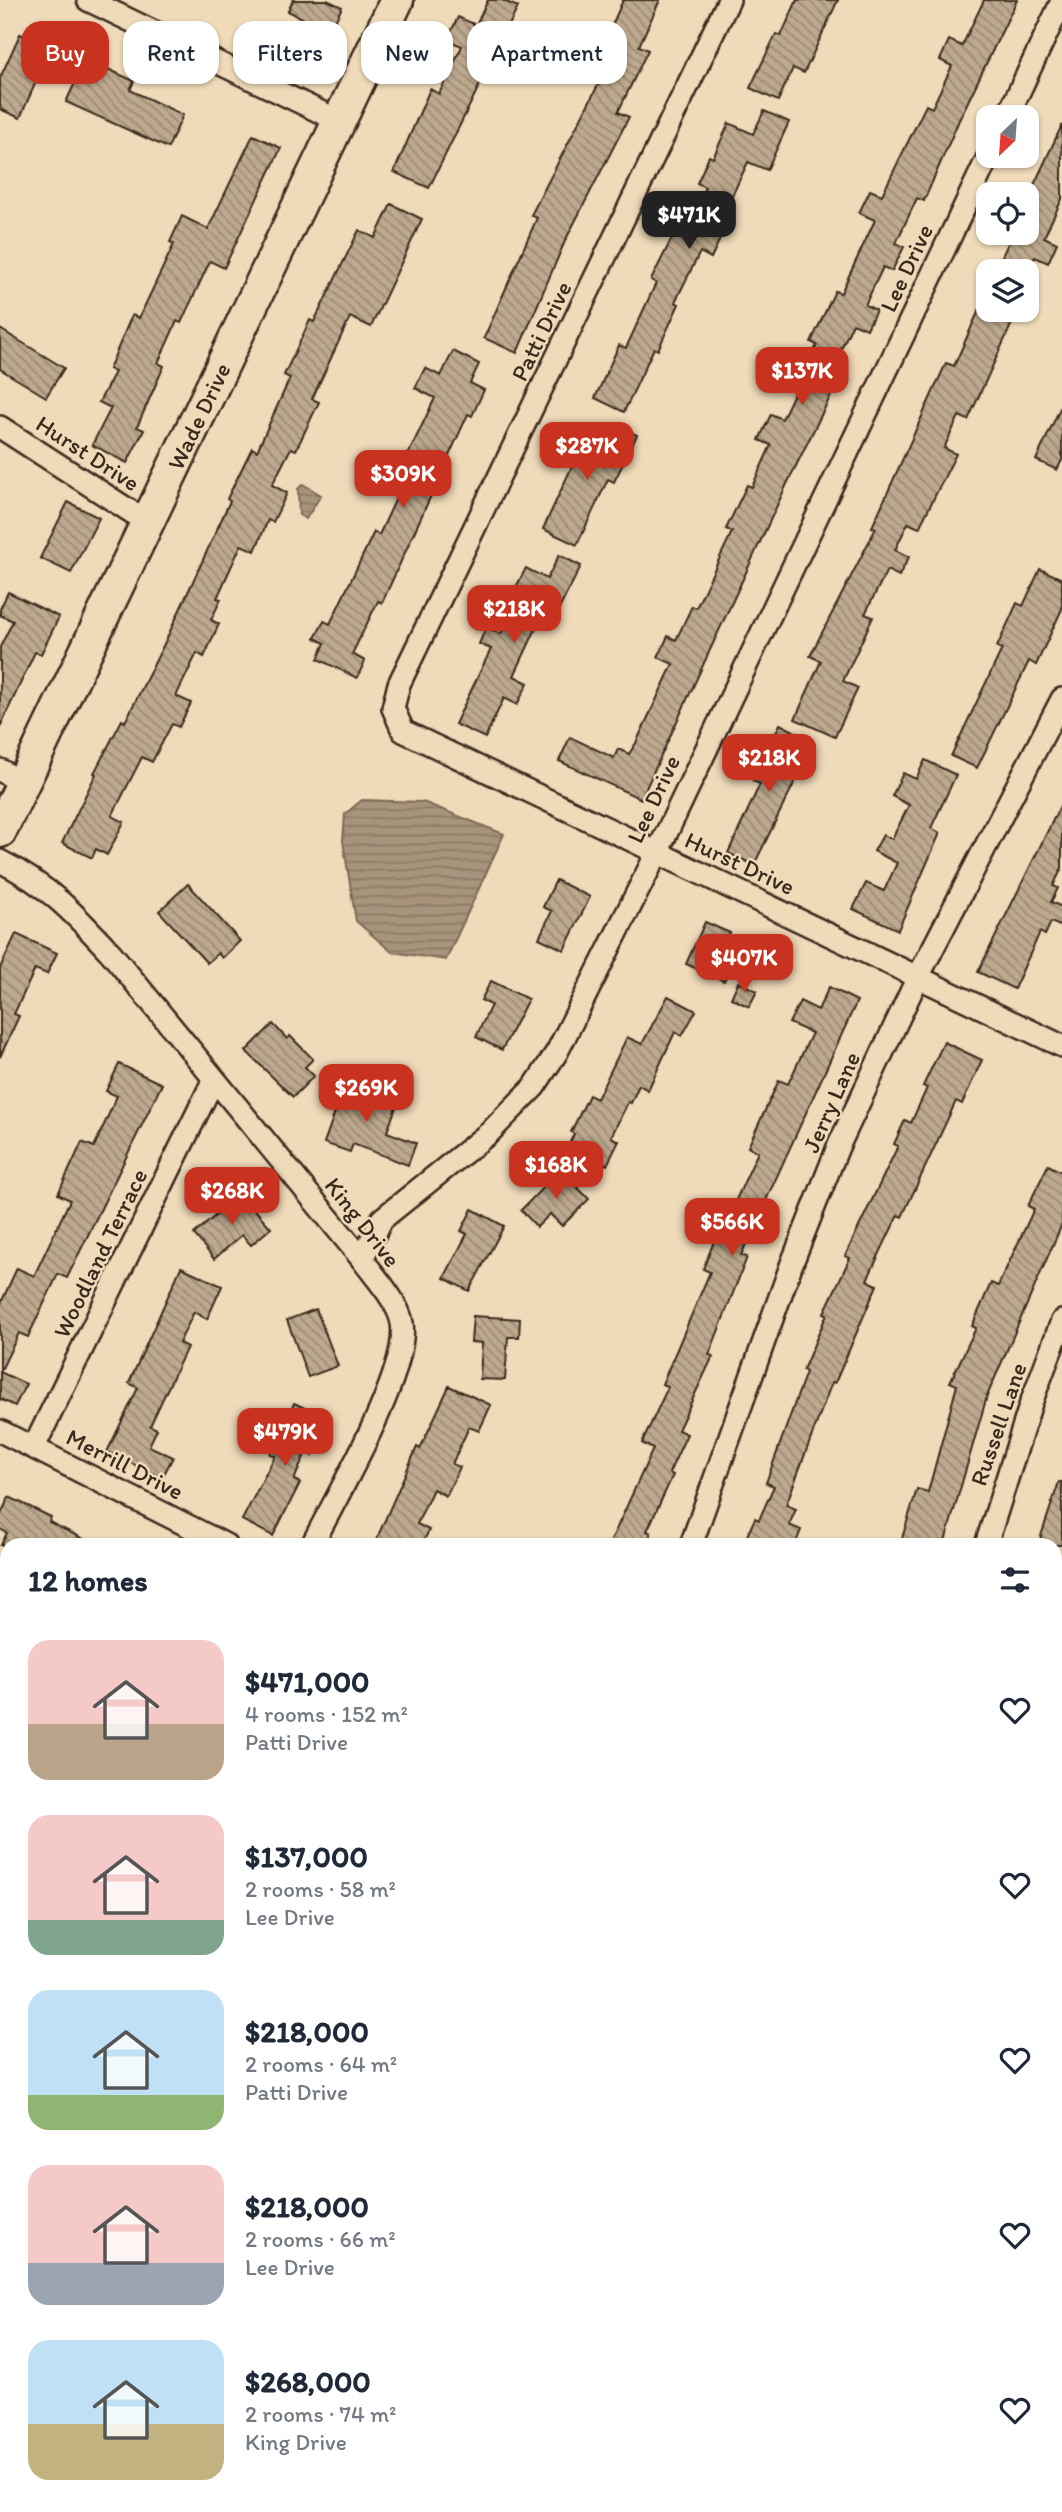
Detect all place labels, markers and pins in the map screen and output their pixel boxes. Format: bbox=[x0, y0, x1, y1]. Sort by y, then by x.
pin: $471K bbox=[640, 191, 738, 251]
pin: $137K bbox=[753, 348, 851, 407]
pin: $287K bbox=[538, 422, 636, 482]
pin: $309K bbox=[354, 450, 452, 510]
pin: $218K bbox=[465, 586, 563, 645]
pin: $218K bbox=[720, 734, 818, 794]
pin: $407K bbox=[695, 934, 793, 994]
pin: $269K bbox=[317, 1064, 415, 1124]
pin: $168K bbox=[507, 1142, 605, 1201]
pin: $268K bbox=[183, 1168, 281, 1227]
pin: $566K bbox=[683, 1198, 781, 1258]
pin: $479K bbox=[236, 1408, 334, 1468]

